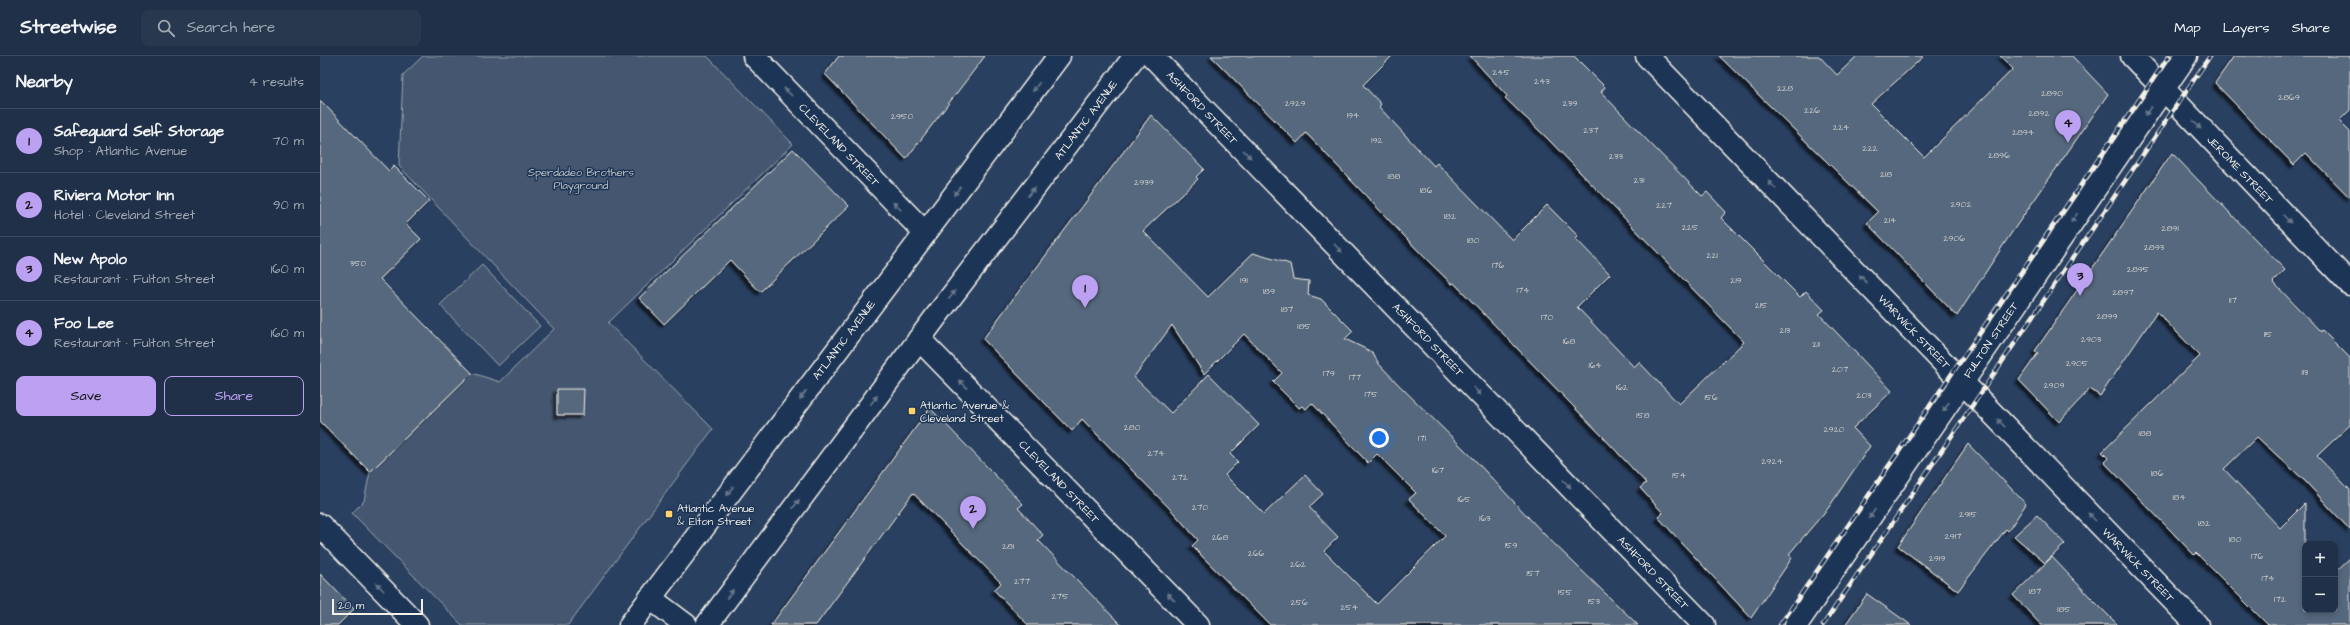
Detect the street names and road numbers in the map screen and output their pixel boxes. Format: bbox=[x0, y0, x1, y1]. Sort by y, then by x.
street label: ASHFORD STREET bbox=[1163, 68, 1241, 148]
street label: ATLANTIC AVENUE bbox=[1051, 77, 1121, 163]
street label: CLEVELAND STREET bbox=[795, 100, 883, 190]
street label: JEROME STREET bbox=[2204, 133, 2276, 207]
street label: WARWICK STREET bbox=[1875, 292, 1953, 372]
street label: ATLANTIC AVENUE bbox=[809, 297, 879, 383]
street label: FULTON STREET bbox=[1960, 299, 2022, 381]
street label: ASHFORD STREET bbox=[1389, 300, 1467, 380]
street label: CLEVELAND STREET bbox=[1015, 437, 1103, 527]
street label: WARWICK STREET bbox=[2099, 525, 2177, 605]
street label: ASHFORD STREET bbox=[1614, 533, 1692, 613]

